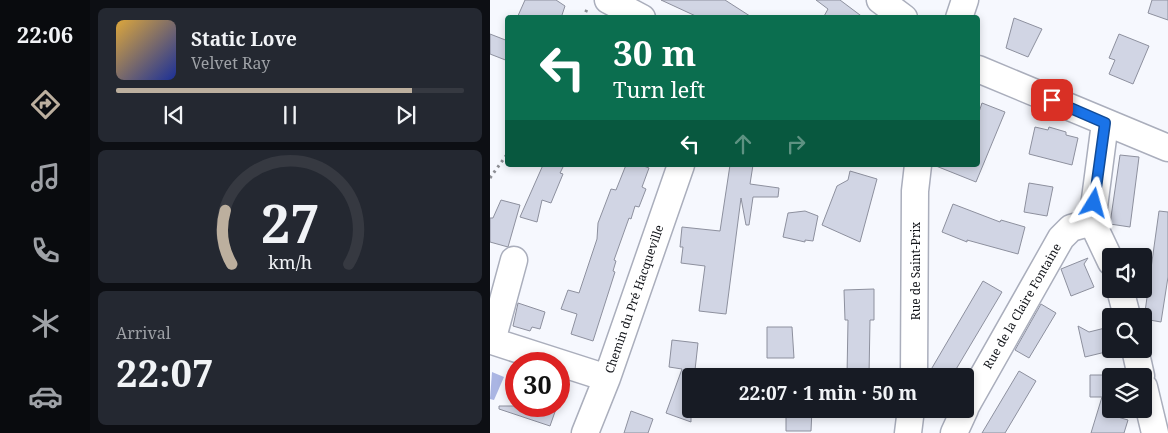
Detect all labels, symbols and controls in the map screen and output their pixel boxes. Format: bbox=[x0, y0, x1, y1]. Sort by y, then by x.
text: 22:06 bbox=[17, 19, 73, 49]
text: Static Love bbox=[191, 26, 297, 52]
text: 30 m bbox=[613, 29, 696, 76]
icon: left bbox=[530, 35, 595, 100]
text: Velvet Ray bbox=[191, 52, 270, 74]
text: Turn left bbox=[613, 74, 705, 104]
pin bbox=[1031, 79, 1073, 121]
icon: arrive bbox=[1038, 86, 1066, 114]
icon: directions bbox=[28, 87, 63, 122]
icon: previous bbox=[160, 101, 188, 129]
icon: pause bbox=[276, 101, 304, 129]
icon: next bbox=[392, 101, 420, 129]
icon: left bbox=[676, 130, 704, 158]
icon: ahead bbox=[729, 130, 757, 158]
icon: right bbox=[782, 130, 810, 158]
icon: music bbox=[28, 160, 63, 195]
position arrow bbox=[1067, 176, 1119, 228]
text: 27 bbox=[261, 187, 319, 258]
street label: Chemin du Pré Hacqueville bbox=[601, 222, 667, 376]
street label: Rue de Saint-Prix bbox=[907, 222, 924, 320]
icon: phone bbox=[28, 233, 63, 268]
street label: Rue de la Claire Fontaine bbox=[979, 240, 1065, 372]
map controls bbox=[1102, 248, 1152, 418]
button: sound bbox=[1102, 248, 1152, 298]
text: km/h bbox=[268, 250, 312, 274]
icon: climate bbox=[28, 306, 63, 341]
button: search bbox=[1102, 308, 1152, 358]
text: Arrival bbox=[116, 322, 171, 344]
text: 22:07 bbox=[116, 346, 213, 398]
speed limit sign: 30 bbox=[505, 352, 570, 417]
button: layers bbox=[1102, 368, 1152, 418]
icon: car bbox=[28, 379, 63, 414]
text: 22:07 · 1 min · 50 m bbox=[739, 380, 917, 406]

